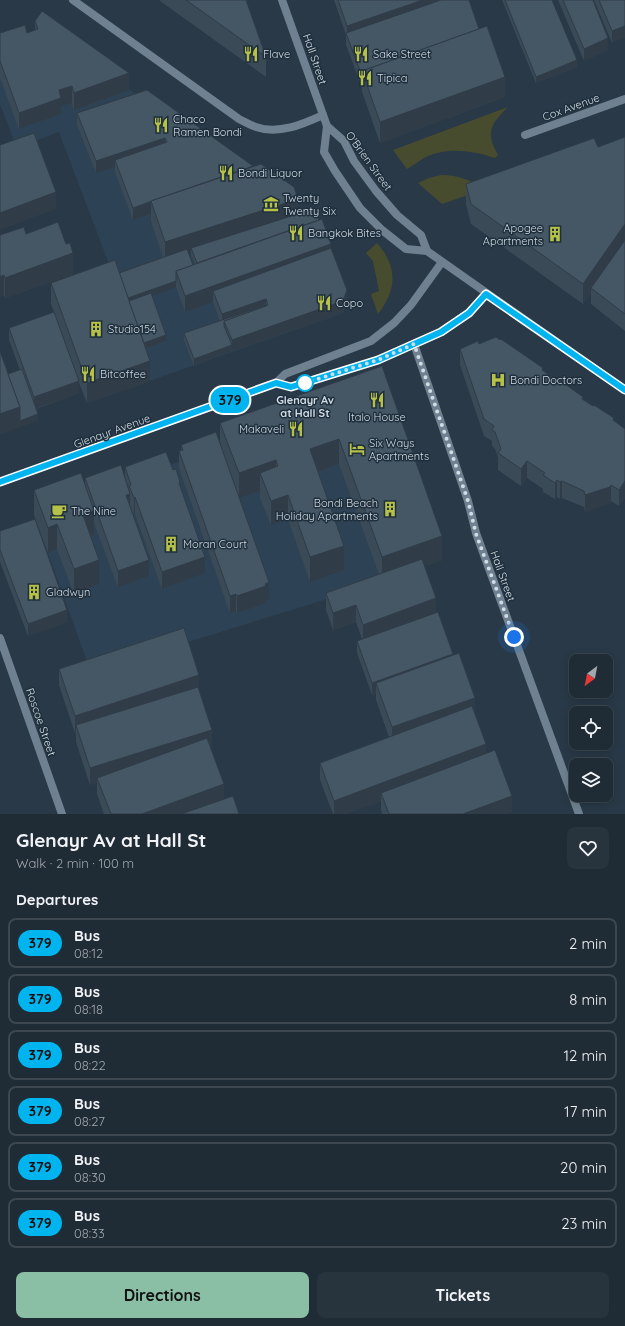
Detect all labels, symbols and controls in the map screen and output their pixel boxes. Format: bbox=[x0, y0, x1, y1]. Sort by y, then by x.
street label: Hall Street bbox=[300, 32, 330, 86]
restaurant icon: Flave bbox=[242, 45, 260, 63]
restaurant icon: Sake Street bbox=[352, 45, 370, 63]
place label: Flave bbox=[263, 47, 290, 61]
place label: Sake Street bbox=[373, 47, 431, 61]
restaurant icon: Tipica bbox=[356, 69, 374, 87]
place label: Tipica bbox=[377, 71, 407, 85]
street label: Cox Avenue bbox=[541, 90, 601, 124]
place label: Chaco Ramen Bondi bbox=[173, 112, 242, 139]
restaurant icon: Chaco Ramen Bondi bbox=[152, 116, 170, 134]
street label: O'Brien Street bbox=[343, 129, 395, 194]
restaurant icon: Bondi Liquor bbox=[217, 164, 235, 182]
place label: Bondi Liquor bbox=[238, 166, 303, 180]
place label: Twenty Twenty Six bbox=[283, 191, 336, 218]
museum icon: Twenty Twenty Six bbox=[262, 195, 280, 213]
place label: Apogee Apartments bbox=[483, 221, 543, 248]
restaurant icon: Bangkok Bites bbox=[287, 224, 305, 242]
building icon: Apogee Apartments bbox=[546, 225, 564, 243]
place label: Bangkok Bites bbox=[308, 226, 381, 240]
restaurant icon: Copo bbox=[315, 294, 333, 312]
place label: Copo bbox=[336, 296, 363, 310]
building icon: Studio154 bbox=[87, 320, 105, 338]
place label: Studio154 bbox=[108, 322, 156, 336]
restaurant icon: Bitcoffee bbox=[79, 365, 97, 383]
place label: Bitcoffee bbox=[100, 367, 146, 381]
hospital icon: Bondi Doctors bbox=[489, 371, 507, 389]
place label: Bondi Doctors bbox=[510, 373, 582, 387]
marker: Glenayr Av at Hall St bbox=[296, 374, 314, 392]
line badge: 379 bbox=[207, 387, 253, 413]
text: 379 bbox=[218, 391, 242, 409]
restaurant icon: Italo House bbox=[368, 391, 386, 409]
place label: Glenayr Av at Hall St bbox=[276, 393, 334, 420]
place label: Italo House bbox=[348, 410, 406, 424]
street label: Glenayr Avenue bbox=[72, 411, 152, 451]
restaurant icon: Makaveli bbox=[287, 420, 305, 438]
place label: Makaveli bbox=[239, 422, 284, 436]
place label: Six Ways Apartments bbox=[369, 436, 429, 463]
hotel icon: Six Ways Apartments bbox=[348, 440, 366, 458]
place label: Bondi Beach Holiday Apartments bbox=[276, 496, 378, 523]
building icon: Bondi Beach Holiday Apartments bbox=[381, 500, 399, 518]
cafe icon: The Nine bbox=[50, 502, 68, 520]
place label: The Nine bbox=[71, 504, 116, 518]
building icon: Moran Court bbox=[162, 535, 180, 553]
place label: Moran Court bbox=[183, 537, 247, 551]
street label: Hall Street bbox=[487, 549, 519, 603]
building icon: Gladwyn bbox=[25, 583, 43, 601]
place label: Gladwyn bbox=[46, 585, 90, 599]
your location bbox=[504, 627, 524, 647]
north arrow bbox=[569, 654, 613, 698]
map controls bbox=[569, 654, 613, 802]
street label: Roscoe Street bbox=[23, 686, 59, 758]
button: locate bbox=[569, 706, 613, 750]
button: layers bbox=[569, 758, 613, 802]
button: heart bbox=[567, 827, 609, 869]
text: Glenayr Av at Hall St bbox=[16, 828, 206, 852]
text: Walk · 2 min · 100 m bbox=[16, 855, 134, 871]
text: Departures bbox=[16, 890, 98, 909]
text: Bus bbox=[74, 926, 100, 945]
text: 379 bbox=[28, 934, 52, 952]
text: 2 min bbox=[569, 934, 607, 953]
text: 08:12 bbox=[74, 945, 103, 961]
text: Bus bbox=[74, 982, 100, 1001]
text: 379 bbox=[28, 990, 52, 1008]
text: 8 min bbox=[569, 990, 607, 1009]
text: 08:18 bbox=[74, 1001, 103, 1017]
text: Bus bbox=[74, 1038, 100, 1057]
text: 379 bbox=[28, 1046, 52, 1064]
text: 12 min bbox=[563, 1046, 607, 1065]
text: 08:22 bbox=[74, 1057, 106, 1073]
text: Bus bbox=[74, 1094, 100, 1113]
text: 379 bbox=[28, 1102, 52, 1120]
text: 17 min bbox=[564, 1102, 607, 1121]
text: 08:27 bbox=[74, 1113, 105, 1129]
text: Bus bbox=[74, 1150, 100, 1169]
text: 379 bbox=[28, 1158, 52, 1176]
text: 20 min bbox=[560, 1158, 607, 1177]
text: 08:30 bbox=[74, 1169, 106, 1185]
text: Bus bbox=[74, 1206, 100, 1225]
text: 379 bbox=[28, 1214, 52, 1232]
text: 23 min bbox=[561, 1214, 607, 1233]
text: 08:33 bbox=[74, 1225, 105, 1241]
button: Directions bbox=[16, 1272, 309, 1318]
button: Tickets bbox=[317, 1272, 609, 1318]

